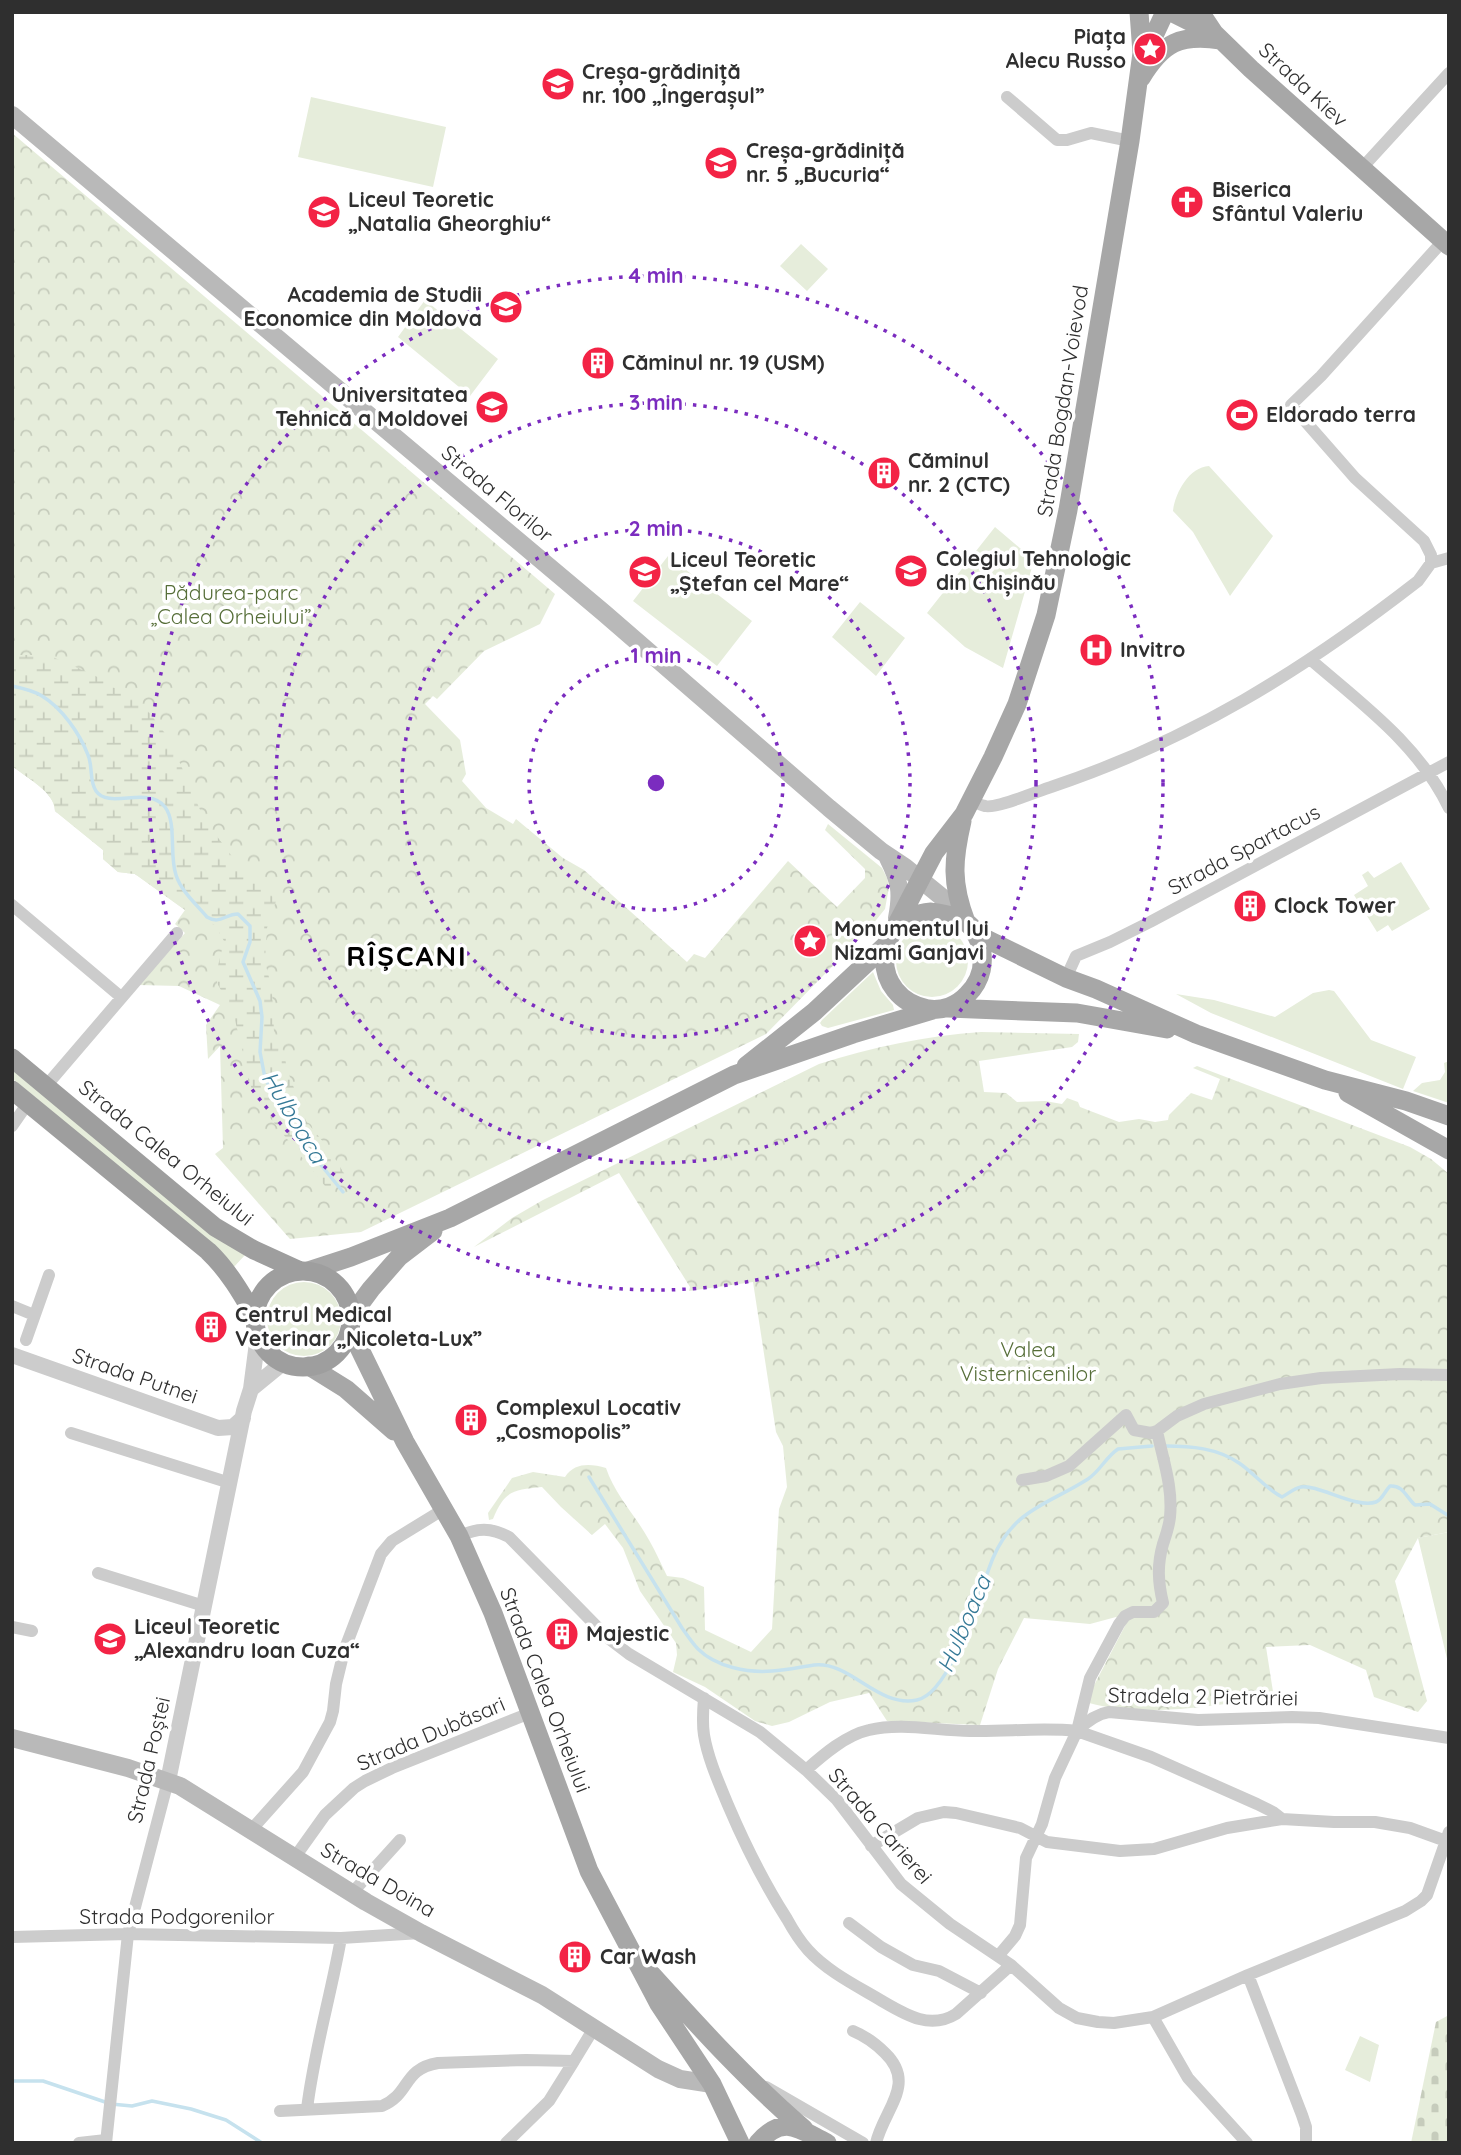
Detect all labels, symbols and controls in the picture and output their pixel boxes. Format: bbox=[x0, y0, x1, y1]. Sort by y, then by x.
place label: Piața Alecu Russo bbox=[1006, 23, 1126, 73]
place icon: Piața Alecu Russo bbox=[1131, 30, 1169, 68]
street label: Strada Kiev bbox=[1254, 36, 1354, 132]
place label: Creșa-grădiniță nr. 100 „Îngerașul” bbox=[582, 58, 765, 110]
school or university icon: Creșa-grădiniță nr. 100 „Îngerașul” bbox=[539, 65, 577, 103]
place label: Creșa-grădiniță nr. 5 „Bucuria“ bbox=[746, 137, 905, 187]
school or university icon: Creșa-grădiniță nr. 5 „Bucuria“ bbox=[702, 144, 740, 182]
place label: Biserica Sfântul Valeriu bbox=[1212, 176, 1363, 226]
church icon: Biserica Sfântul Valeriu bbox=[1168, 183, 1206, 221]
place label: Liceul Teoretic „Natalia Gheorghiu“ bbox=[348, 186, 551, 236]
school or university icon: Liceul Teoretic „Natalia Gheorghiu“ bbox=[305, 193, 343, 231]
text: 4 min bbox=[628, 262, 684, 288]
place label: Academia de Studii Economice din Moldova bbox=[244, 281, 482, 331]
street label: Strada Bogdan-Voievod bbox=[1031, 283, 1093, 519]
school or university icon: Academia de Studii Economice din Moldova bbox=[487, 288, 525, 326]
building icon: Căminul nr. 19 (USM) bbox=[579, 344, 617, 382]
place label: Căminul nr. 19 (USM) bbox=[622, 349, 825, 375]
place label: Universitatea Tehnică a Moldovei bbox=[275, 381, 468, 431]
school or university icon: Universitatea Tehnică a Moldovei bbox=[473, 388, 511, 426]
text: 3 min bbox=[629, 389, 683, 415]
sports icon: Eldorado terra bbox=[1223, 396, 1261, 434]
place label: Eldorado terra bbox=[1266, 401, 1416, 427]
street label: Strada Florilor bbox=[436, 439, 559, 547]
place label: Căminul nr. 2 (CTC) bbox=[908, 447, 1010, 497]
building icon: Căminul nr. 2 (CTC) bbox=[865, 454, 903, 492]
text: 2 min bbox=[629, 515, 683, 541]
place label: Colegiul Tehnologic din Chișinău bbox=[936, 545, 1131, 597]
place label: Liceul Teoretic „Ștefan cel Mare“ bbox=[670, 546, 849, 596]
school or university icon: Colegiul Tehnologic din Chișinău bbox=[892, 552, 930, 590]
school or university icon: Liceul Teoretic „Ștefan cel Mare“ bbox=[626, 553, 664, 591]
park label: Pădurea-parc „Calea Orheiului” bbox=[151, 579, 312, 629]
hospital icon: Invitro bbox=[1077, 631, 1115, 669]
place label: Invitro bbox=[1120, 636, 1185, 662]
text: 1 min bbox=[631, 642, 681, 668]
centre of rings bbox=[644, 771, 668, 795]
street label: Strada Spartacus bbox=[1163, 798, 1324, 900]
building icon: Clock Tower bbox=[1231, 887, 1269, 925]
place label: Clock Tower bbox=[1274, 892, 1396, 918]
place label: Monumentul lui Nizami Ganjavi bbox=[834, 915, 989, 965]
place icon: Monumentul lui Nizami Ganjavi bbox=[791, 922, 829, 960]
district label: RÎȘCANI bbox=[346, 938, 468, 973]
water label: Hulboaca bbox=[256, 1065, 334, 1169]
street label: Strada Calea Orheiului bbox=[74, 1074, 259, 1231]
place label: Centrul Medical Veterinar „Nicoleta-Lux” bbox=[235, 1301, 482, 1351]
building icon: Centrul Medical Veterinar „Nicoleta-Lux” bbox=[192, 1308, 230, 1346]
park label: Valea Visternicenilor bbox=[960, 1336, 1096, 1386]
street label: Strada Putnei bbox=[69, 1341, 201, 1409]
place label: Complexul Locativ „Cosmopolis” bbox=[496, 1394, 681, 1444]
building icon: Complexul Locativ „Cosmopolis” bbox=[452, 1401, 490, 1439]
water label: Hulboaca bbox=[930, 1570, 997, 1677]
street label: Strada Calea Orheiului bbox=[495, 1583, 597, 1796]
place label: Liceul Teoretic „Alexandru Ioan Cuza“ bbox=[134, 1613, 360, 1663]
building icon: Majestic bbox=[543, 1615, 581, 1653]
school or university icon: Liceul Teoretic „Alexandru Ioan Cuza“ bbox=[91, 1620, 129, 1658]
place label: Majestic bbox=[586, 1620, 669, 1646]
street label: Stradela 2 Pietrăriei bbox=[1108, 1681, 1298, 1711]
street label: Strada Dubăsari bbox=[353, 1690, 509, 1776]
street label: Strada Poștei bbox=[121, 1694, 175, 1825]
street label: Strada Carierei bbox=[823, 1762, 938, 1889]
street label: Strada Doina bbox=[317, 1836, 440, 1922]
street label: Strada Podgorenilor bbox=[79, 1903, 275, 1929]
building icon: Car Wash bbox=[556, 1938, 594, 1976]
place label: Car Wash bbox=[600, 1943, 697, 1969]

